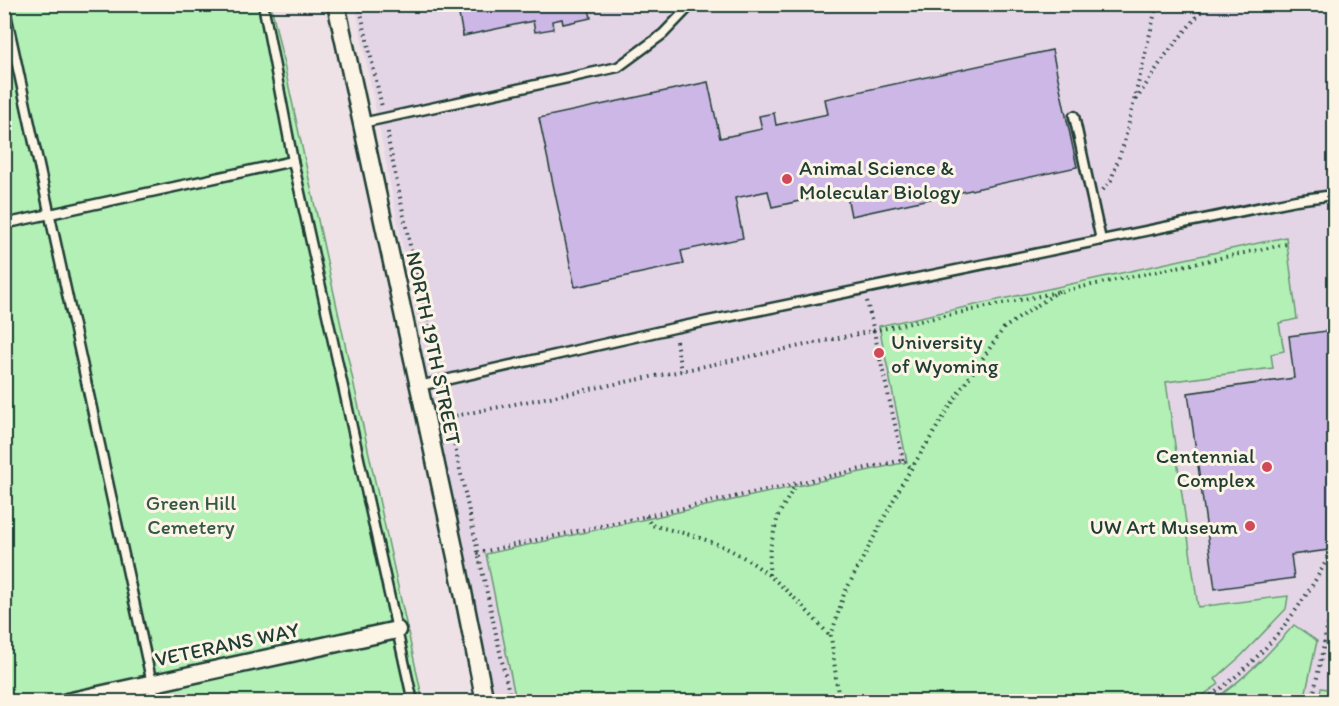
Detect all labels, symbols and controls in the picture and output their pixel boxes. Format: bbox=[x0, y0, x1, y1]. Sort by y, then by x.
place label: Animal Science & Molecular Biology bbox=[799, 155, 960, 204]
marker: Animal Science & Molecular Biology bbox=[780, 172, 794, 186]
street label: NORTH 19TH STREET bbox=[401, 249, 467, 447]
place label: University of Wyoming bbox=[891, 329, 999, 378]
marker: University of Wyoming bbox=[872, 346, 886, 360]
place label: Centennial Complex bbox=[1156, 443, 1256, 492]
marker: Centennial Complex bbox=[1260, 460, 1274, 474]
park label: Green Hill Cemetery bbox=[146, 490, 236, 539]
place label: UW Art Museum bbox=[1090, 514, 1238, 539]
marker: UW Art Museum bbox=[1243, 519, 1257, 533]
street label: VETERANS WAY bbox=[153, 616, 301, 671]

